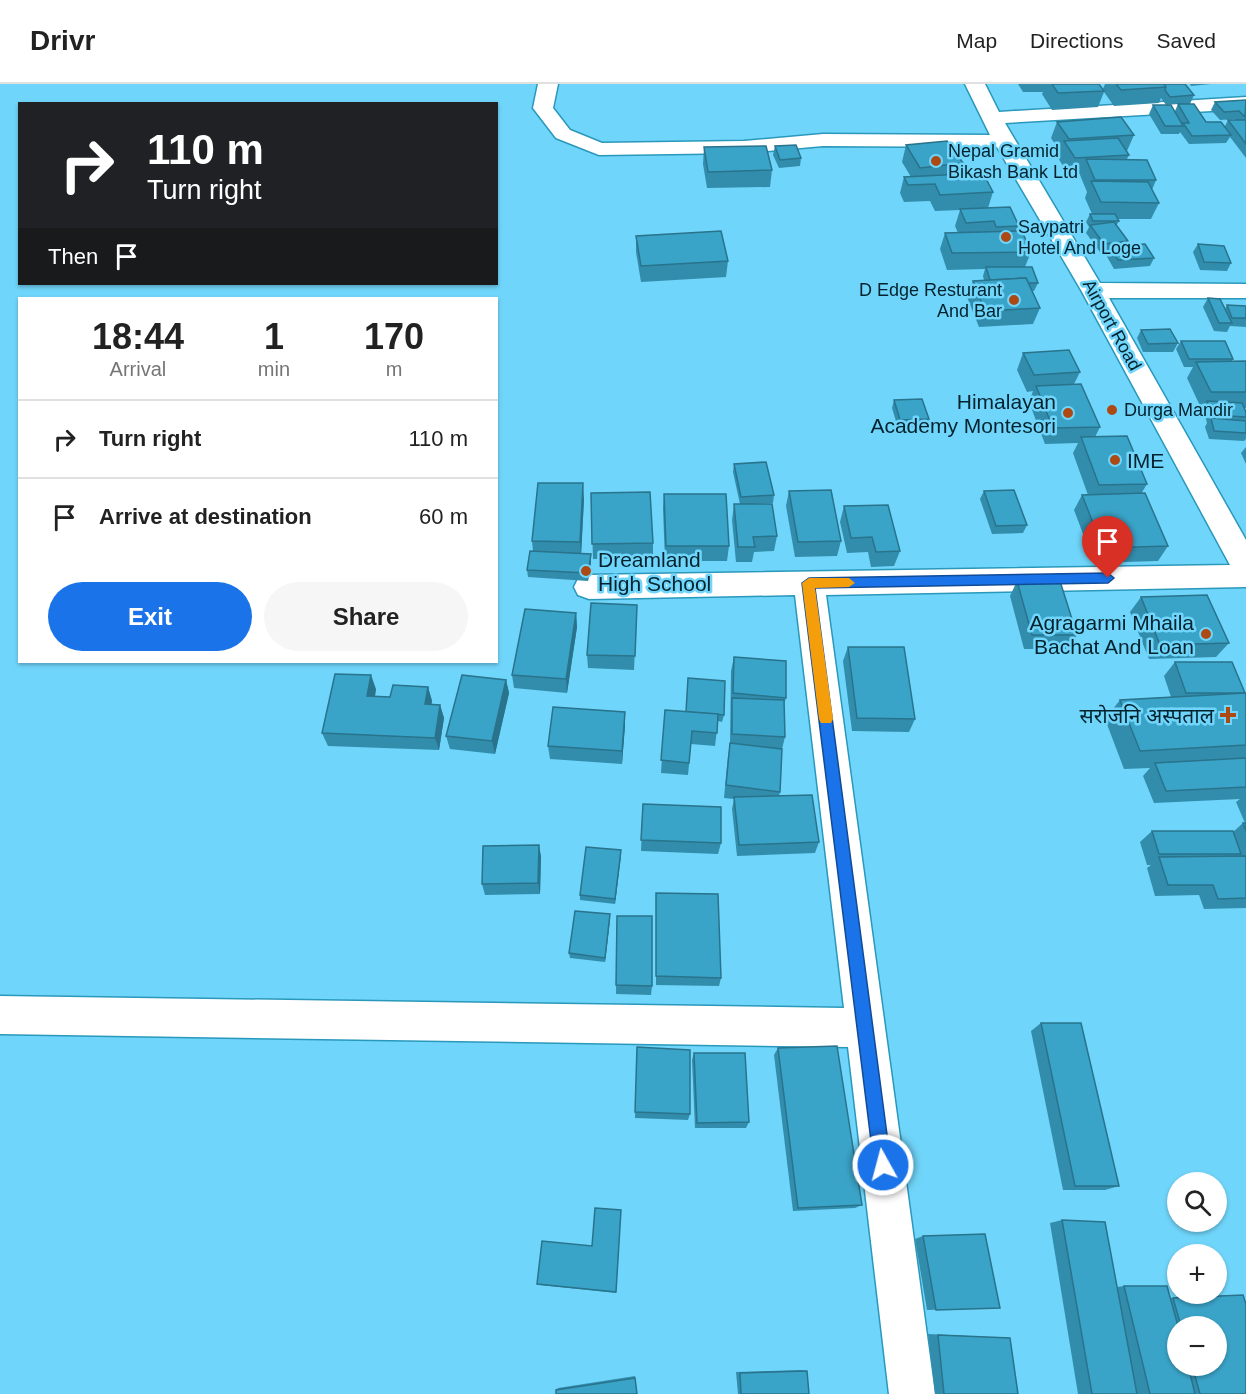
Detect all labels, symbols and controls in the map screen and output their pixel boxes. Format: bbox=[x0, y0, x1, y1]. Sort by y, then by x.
text: Drivr bbox=[30, 25, 95, 56]
text: Map bbox=[956, 29, 997, 52]
text: Directions bbox=[1030, 29, 1123, 52]
text: Saved bbox=[1156, 29, 1216, 52]
icon: right bbox=[48, 126, 126, 204]
text: 110 m bbox=[147, 126, 264, 173]
place label: Nepal Gramid Bikash Bank Ltd bbox=[948, 141, 1078, 182]
marker: Nepal Gramid Bikash Bank Ltd bbox=[929, 154, 943, 168]
text: Turn right bbox=[147, 175, 262, 205]
place label: Saypatri Hotel And Loge bbox=[1018, 217, 1141, 258]
marker: Saypatri Hotel And Loge bbox=[999, 230, 1013, 244]
icon: arrive bbox=[110, 240, 143, 273]
text: Then bbox=[48, 244, 98, 269]
street label: Airport Road bbox=[1079, 276, 1145, 374]
place label: D Edge Resturant And Bar bbox=[859, 280, 1002, 321]
marker: D Edge Resturant And Bar bbox=[1007, 293, 1021, 307]
text: 18:44 bbox=[92, 316, 184, 357]
text: 1 bbox=[264, 316, 284, 357]
text: 170 bbox=[364, 316, 424, 357]
text: Arrival bbox=[110, 358, 166, 380]
text: min bbox=[258, 358, 290, 380]
text: m bbox=[386, 358, 402, 380]
place label: Himalayan Academy Montesori bbox=[870, 390, 1056, 437]
place label: Durga Mandir bbox=[1124, 400, 1233, 420]
marker: Durga Mandir bbox=[1105, 403, 1119, 417]
marker: Himalayan Academy Montesori bbox=[1061, 406, 1075, 420]
icon: right bbox=[48, 423, 81, 456]
text: Turn right bbox=[99, 426, 201, 451]
text: 110 m bbox=[408, 426, 468, 451]
place label: IME bbox=[1127, 449, 1164, 472]
marker: IME bbox=[1108, 453, 1122, 467]
icon: arrive bbox=[48, 501, 81, 534]
text: Arrive at destination bbox=[99, 504, 312, 529]
text: 60 m bbox=[419, 504, 468, 529]
pin bbox=[1082, 516, 1133, 578]
icon: arrive bbox=[1091, 525, 1124, 558]
place label: Dreamland High School bbox=[598, 548, 711, 595]
marker: Dreamland High School bbox=[579, 564, 593, 578]
button: Exit bbox=[48, 582, 252, 651]
button: Share bbox=[264, 582, 468, 651]
place label: Agragarmi Mhaila Bachat And Loan bbox=[1029, 611, 1194, 658]
marker: Agragarmi Mhaila Bachat And Loan bbox=[1199, 627, 1213, 641]
place label: सराेजनि अस्पताल bbox=[1079, 704, 1215, 727]
marker: सराेजनि अस्पताल bbox=[1219, 706, 1237, 724]
position arrow bbox=[851, 1133, 915, 1197]
map controls bbox=[1167, 1172, 1227, 1376]
button: search bbox=[1167, 1172, 1227, 1232]
button: + bbox=[1167, 1244, 1227, 1304]
button: − bbox=[1167, 1316, 1227, 1376]

